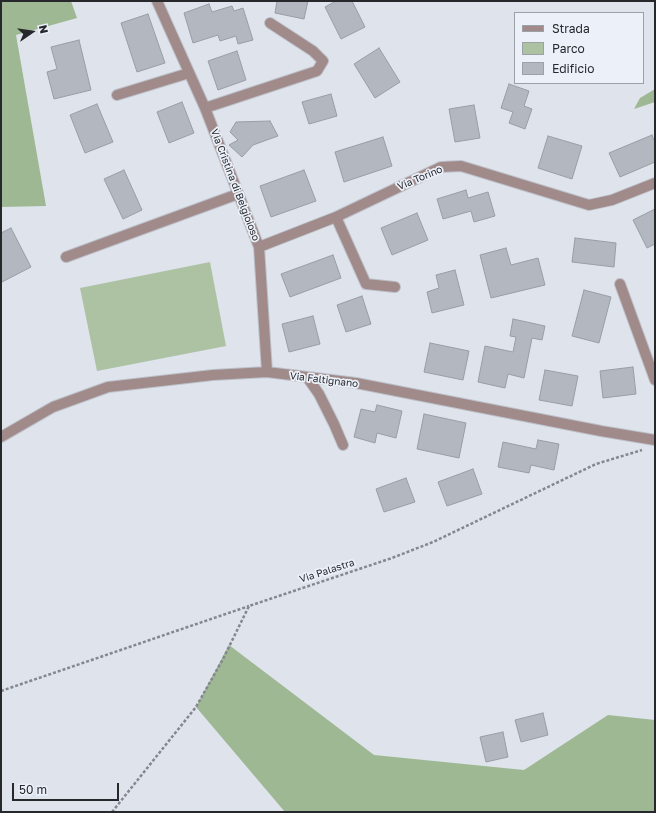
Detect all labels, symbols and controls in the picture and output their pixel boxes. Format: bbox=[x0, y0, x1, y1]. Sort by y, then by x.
north arrow bbox=[12, 12, 52, 52]
legend bbox=[514, 12, 644, 84]
text: Strada bbox=[552, 21, 590, 36]
text: N bbox=[37, 24, 51, 35]
text: Parco bbox=[552, 41, 585, 56]
text: Edificio bbox=[552, 61, 594, 76]
street label: Via Cristina di Belgioioso bbox=[208, 127, 262, 243]
street label: Via Torino bbox=[396, 163, 444, 193]
street label: Via Faltignano bbox=[289, 370, 359, 390]
street label: Via Palastra bbox=[298, 556, 356, 586]
scale bar bbox=[14, 775, 121, 801]
text: 50 m bbox=[19, 782, 47, 797]

